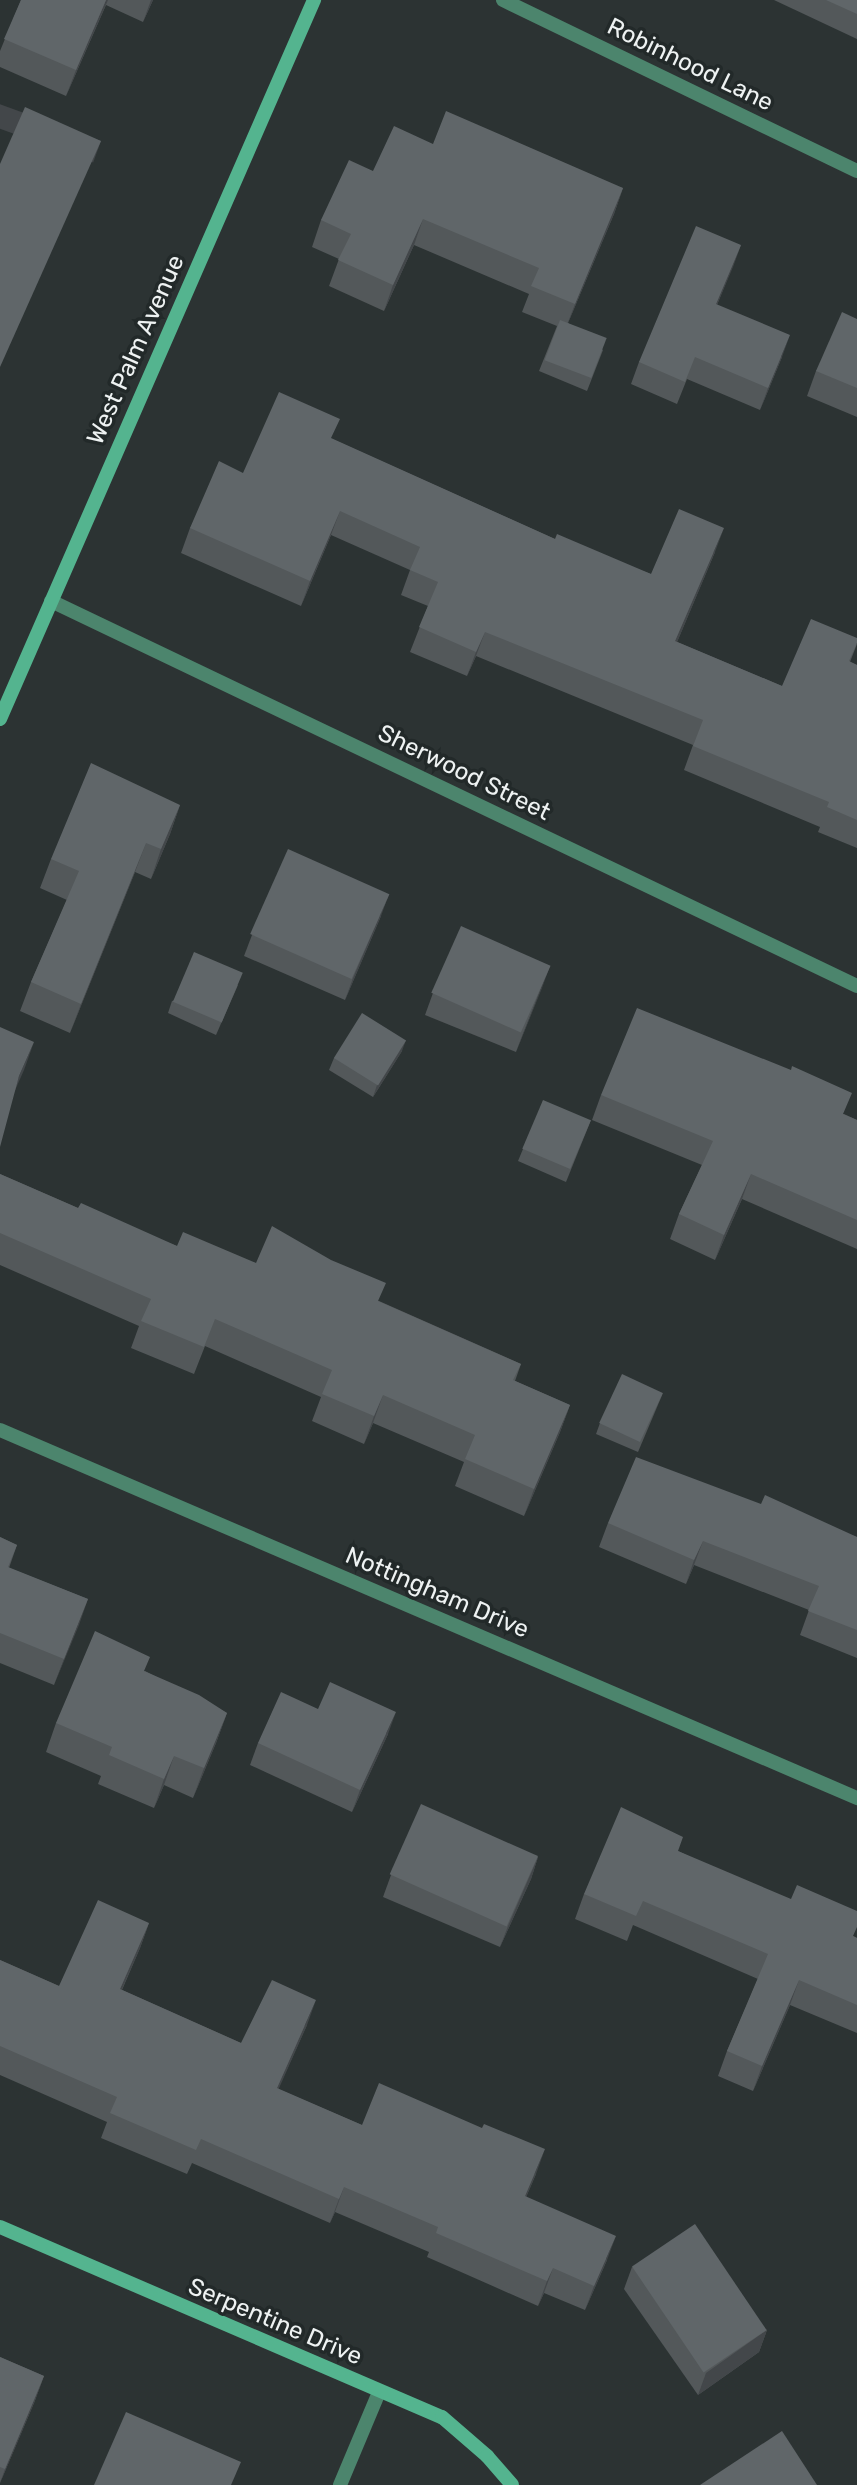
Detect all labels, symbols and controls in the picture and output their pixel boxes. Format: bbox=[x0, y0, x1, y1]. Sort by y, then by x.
street label: Robinhood Lane bbox=[602, 12, 778, 118]
street label: West Palm Avenue bbox=[81, 250, 191, 450]
street label: Sherwood Street bbox=[373, 719, 555, 827]
street label: Nottingham Drive bbox=[341, 1541, 533, 1645]
street label: Serpentine Drive bbox=[184, 2272, 366, 2372]

